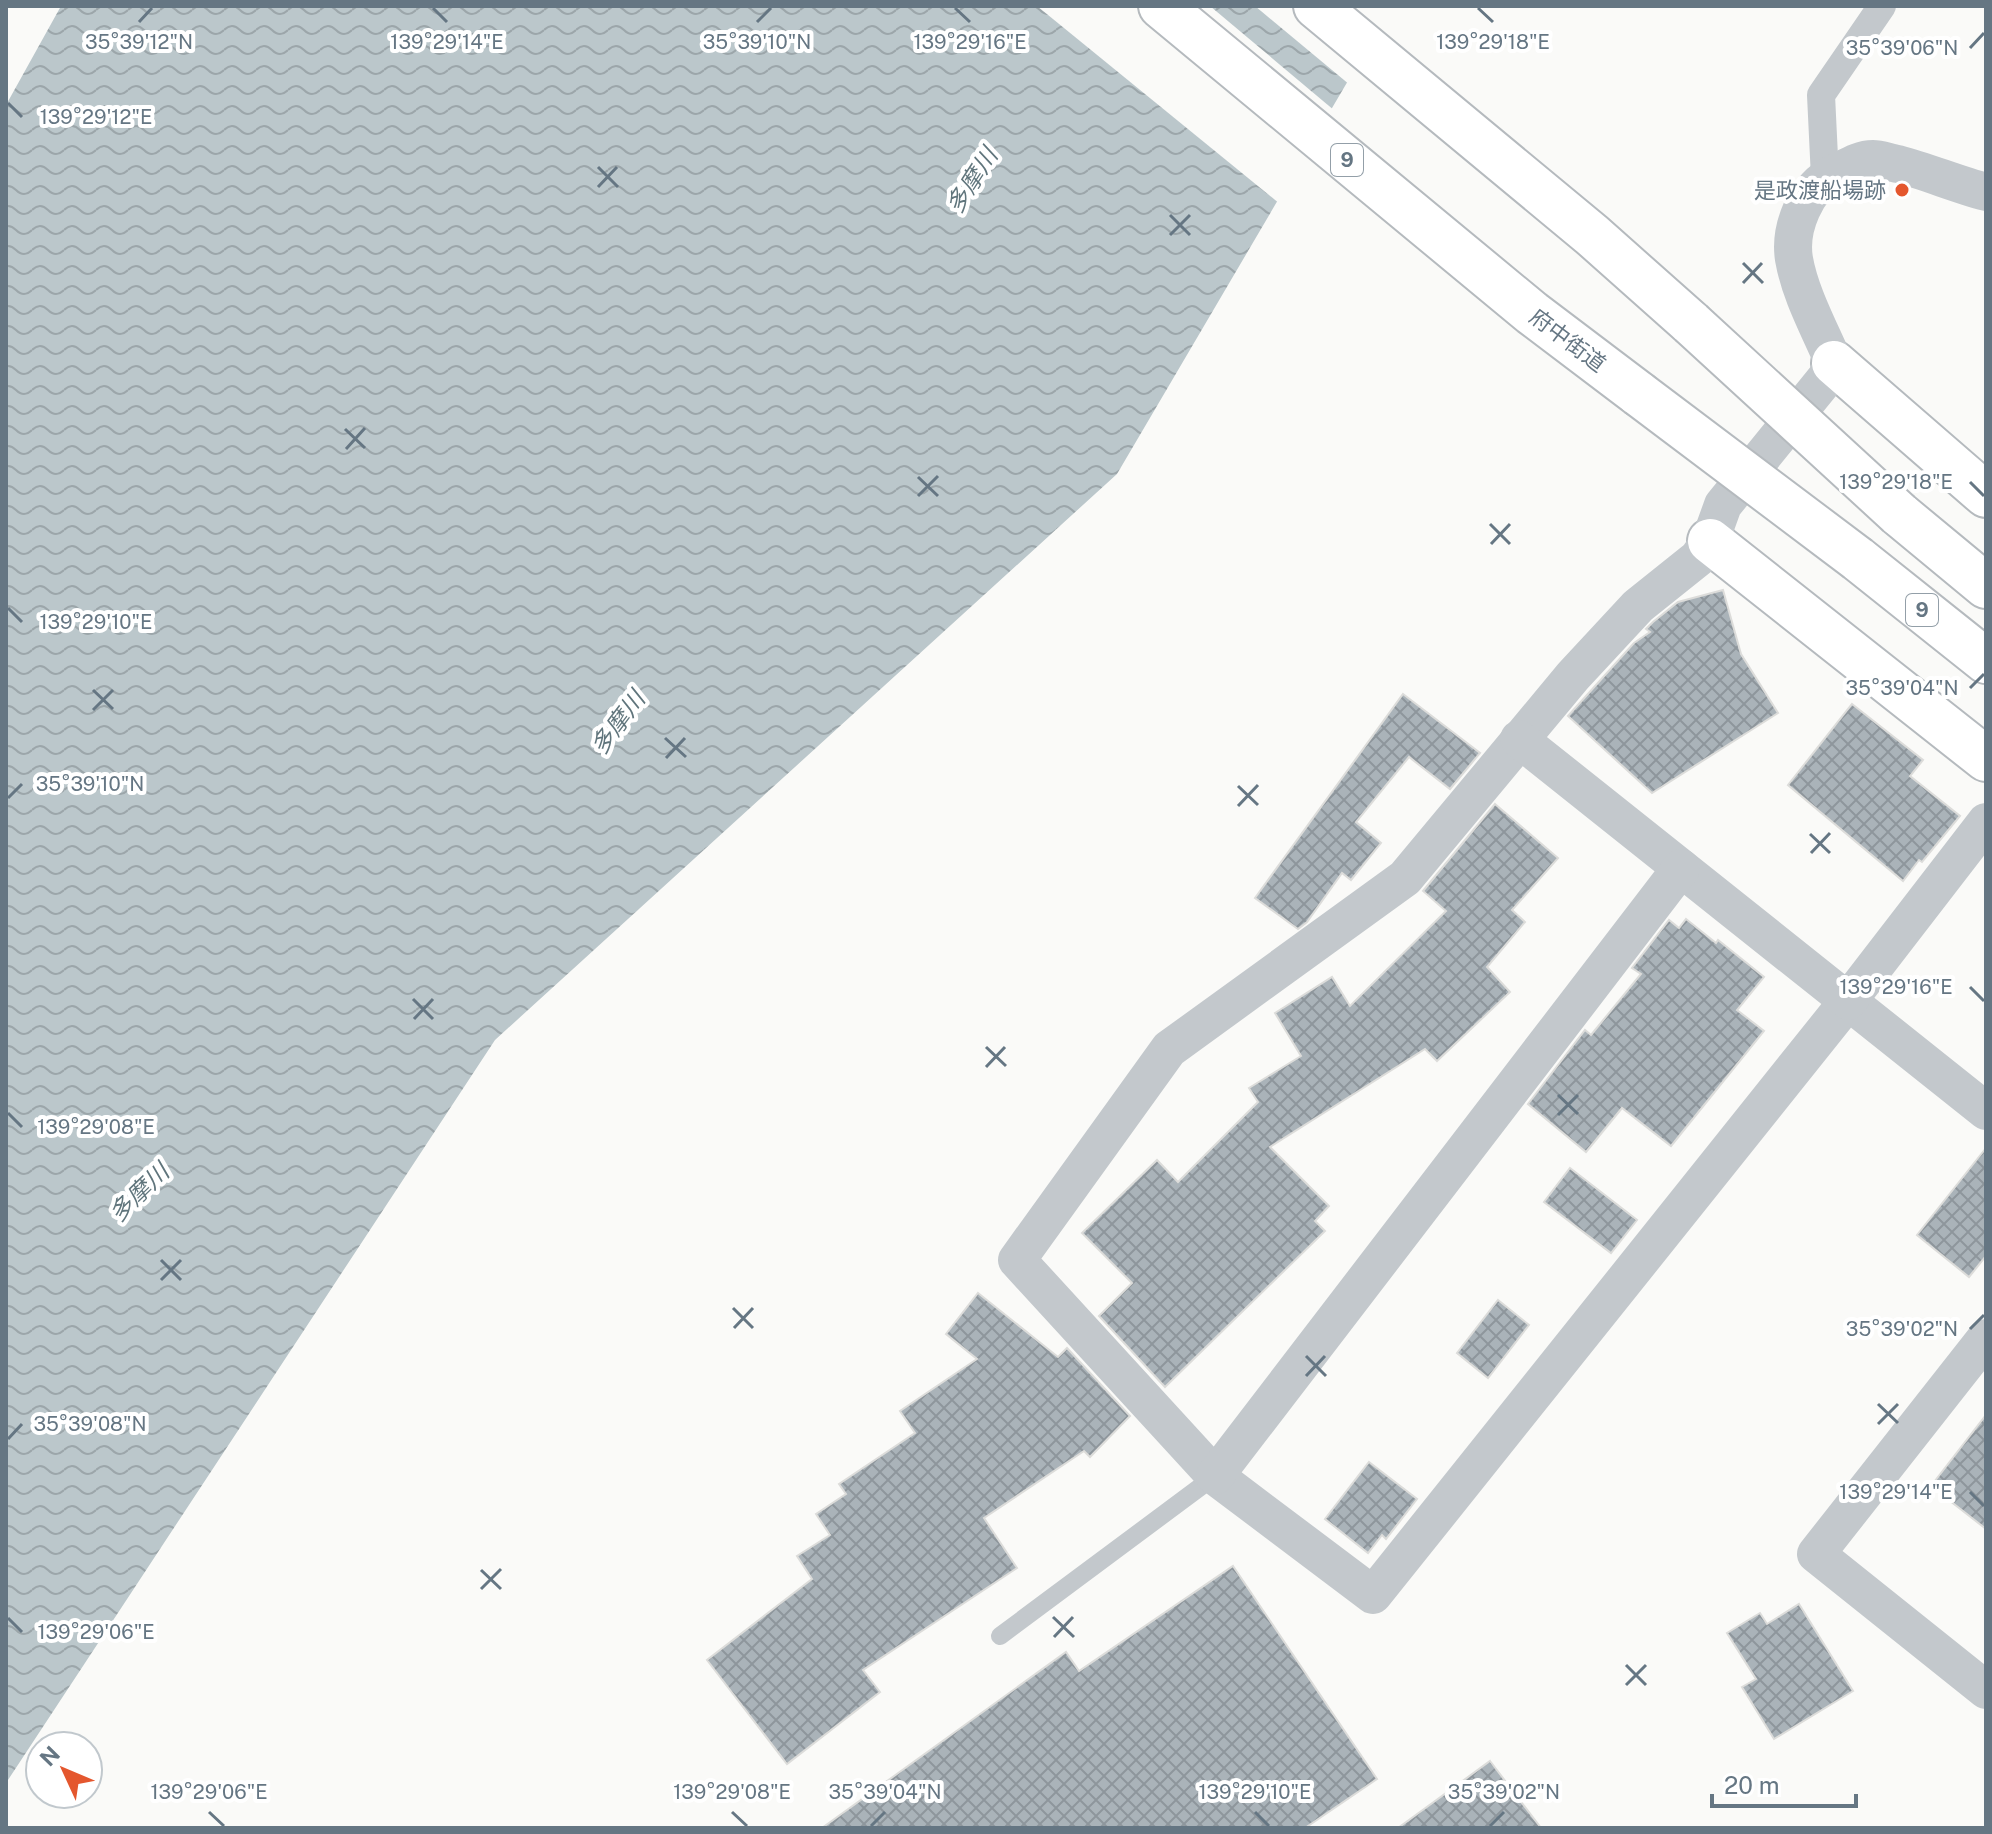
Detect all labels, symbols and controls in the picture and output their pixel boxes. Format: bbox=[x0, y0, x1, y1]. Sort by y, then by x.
text: 35°39'12"N bbox=[85, 30, 193, 54]
text: 139°29'14"E bbox=[390, 30, 504, 54]
text: 35°39'10"N bbox=[703, 30, 811, 54]
text: 139°29'16"E bbox=[913, 30, 1027, 54]
text: 139°29'18"E bbox=[1436, 30, 1550, 54]
text: 35°39'06"N bbox=[1846, 36, 1958, 60]
text: 139°29'12"E bbox=[40, 105, 152, 129]
water label: 多摩川 bbox=[940, 140, 1004, 218]
road number: 9 bbox=[1331, 144, 1363, 176]
place label: 是政渡船場跡 bbox=[1754, 177, 1886, 203]
marker: 是政渡船場跡 bbox=[1893, 181, 1911, 199]
street label: 府中街道 bbox=[1525, 303, 1611, 377]
text: 139°29'18"E bbox=[1839, 470, 1953, 494]
road number: 9 bbox=[1906, 594, 1938, 626]
text: 139°29'10"E bbox=[39, 610, 153, 634]
text: 35°39'04"N bbox=[1846, 676, 1958, 700]
water label: 多摩川 bbox=[584, 683, 652, 760]
text: 35°39'10"N bbox=[36, 772, 144, 796]
text: 139°29'16"E bbox=[1839, 975, 1953, 999]
text: 139°29'08"E bbox=[37, 1115, 155, 1139]
water label: 多摩川 bbox=[103, 1155, 176, 1227]
text: 35°39'02"N bbox=[1846, 1317, 1958, 1341]
text: 35°39'08"N bbox=[33, 1412, 147, 1436]
text: 139°29'14"E bbox=[1839, 1480, 1953, 1504]
text: 139°29'06"E bbox=[37, 1620, 155, 1644]
north arrow bbox=[24, 1730, 104, 1810]
text: N bbox=[34, 1741, 65, 1771]
scale bar bbox=[1712, 1758, 1856, 1808]
text: 20 m bbox=[1724, 1771, 1780, 1799]
text: 139°29'06"E bbox=[150, 1780, 268, 1804]
text: 139°29'08"E bbox=[673, 1780, 791, 1804]
text: 35°39'04"N bbox=[829, 1780, 941, 1804]
text: 139°29'10"E bbox=[1198, 1780, 1312, 1804]
text: 35°39'02"N bbox=[1448, 1780, 1560, 1804]

